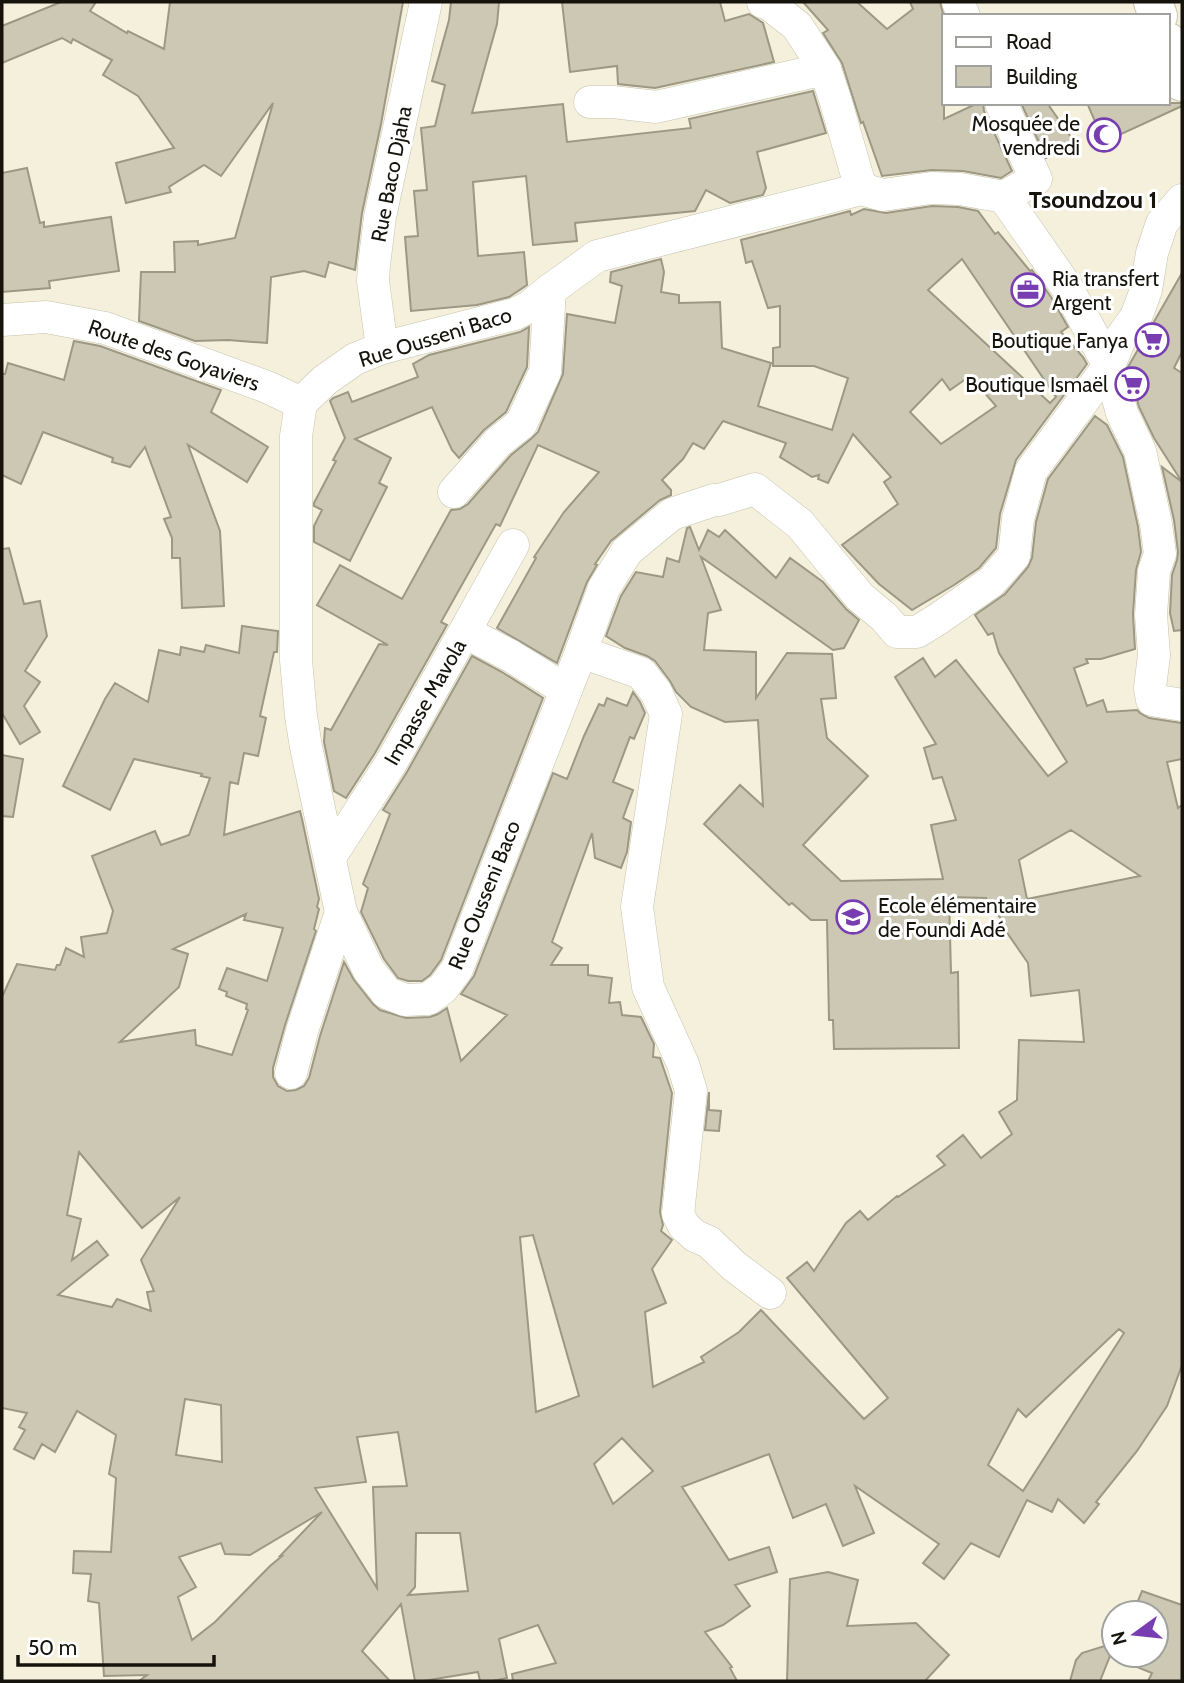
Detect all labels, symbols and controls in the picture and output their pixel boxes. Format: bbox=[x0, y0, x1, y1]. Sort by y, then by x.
legend bbox=[942, 14, 1170, 105]
text: Road bbox=[1006, 29, 1052, 54]
text: Building bbox=[1006, 64, 1078, 89]
street label: Rue Baco Djaha bbox=[366, 104, 417, 244]
place label: Mosquée de vendredi bbox=[972, 111, 1080, 160]
mosque icon: Mosquée de vendredi bbox=[1085, 116, 1123, 154]
district label: Tsoundzou 1 bbox=[1029, 185, 1157, 214]
place label: Ria transfert Argent bbox=[1052, 266, 1159, 315]
office icon: Ria transfert Argent bbox=[1009, 271, 1047, 309]
street label: Rue Ousseni Baco bbox=[356, 302, 514, 372]
street label: Route des Goyaviers bbox=[85, 314, 263, 396]
supermarket icon: Boutique Fanya bbox=[1133, 321, 1171, 359]
place label: Boutique Fanya bbox=[991, 328, 1128, 353]
supermarket icon: Boutique Ismaël bbox=[1113, 365, 1151, 403]
place label: Boutique Ismaël bbox=[965, 372, 1108, 397]
street label: Impasse Mavola bbox=[379, 634, 471, 770]
street label: Rue Ousseni Baco bbox=[443, 817, 525, 973]
place label: Ecole élémentaire de Foundi Adé bbox=[878, 893, 1037, 942]
school or university icon: Ecole élémentaire de Foundi Adé bbox=[834, 898, 872, 936]
north arrow bbox=[1100, 1599, 1170, 1669]
scale bar bbox=[18, 1624, 214, 1668]
text: N bbox=[1106, 1629, 1132, 1648]
text: 50 m bbox=[28, 1635, 77, 1660]

